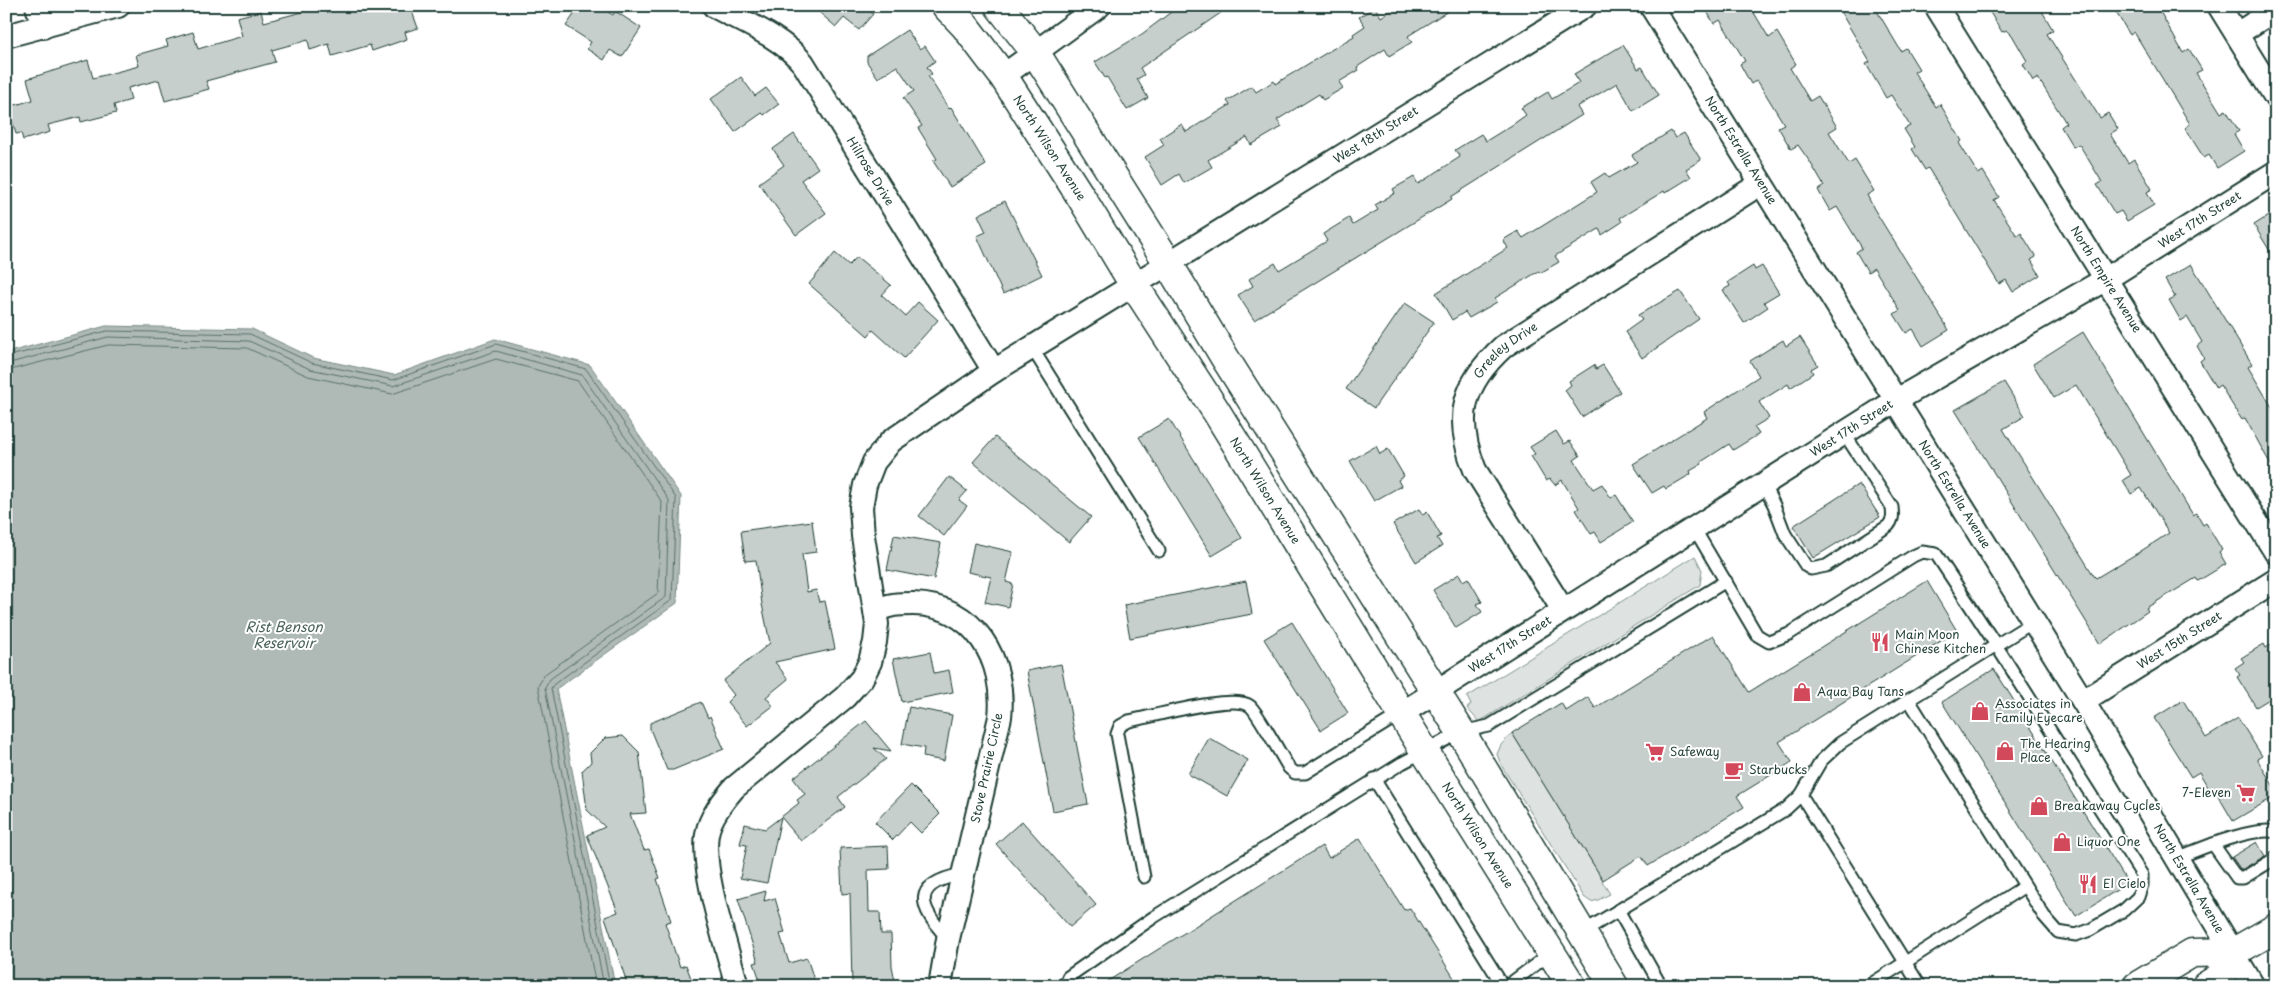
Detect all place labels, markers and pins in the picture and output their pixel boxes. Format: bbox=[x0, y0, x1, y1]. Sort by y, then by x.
place label: Main Moon Chinese Kitchen bbox=[1895, 625, 1986, 657]
restaurant icon: Main Moon Chinese Kitchen bbox=[1869, 631, 1891, 653]
shop icon: Aqua Bay Tans bbox=[1791, 681, 1813, 703]
place label: Aqua Bay Tans bbox=[1817, 682, 1904, 700]
place label: Associates in Family Eyecare bbox=[1995, 694, 2083, 726]
shop icon: Associates in Family Eyecare bbox=[1969, 700, 1991, 722]
place label: The Hearing Place bbox=[2020, 734, 2091, 766]
shop icon: The Hearing Place bbox=[1994, 740, 2016, 762]
supermarket icon: Safeway bbox=[1644, 741, 1666, 763]
place label: Safeway bbox=[1670, 742, 1719, 760]
cafe icon: Starbucks bbox=[1723, 759, 1745, 781]
place label: Starbucks bbox=[1749, 760, 1808, 778]
supermarket icon: 7-Eleven bbox=[2235, 782, 2257, 804]
place label: 7-Eleven bbox=[2182, 783, 2231, 801]
shop icon: Breakaway Cycles bbox=[2028, 795, 2050, 817]
place label: Breakaway Cycles bbox=[2054, 796, 2161, 814]
shop icon: Liquor One bbox=[2051, 831, 2073, 853]
place label: Liquor One bbox=[2077, 832, 2141, 850]
restaurant icon: El Cielo bbox=[2077, 873, 2099, 895]
place label: El Cielo bbox=[2103, 874, 2146, 892]

